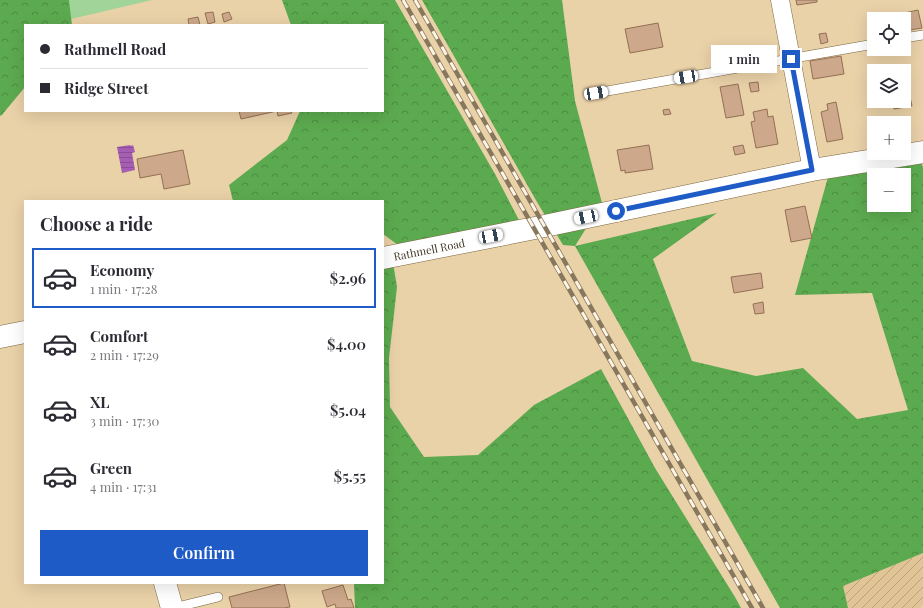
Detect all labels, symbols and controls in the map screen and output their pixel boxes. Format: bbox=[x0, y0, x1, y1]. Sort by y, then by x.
map controls bbox=[867, 12, 911, 212]
button: locate bbox=[867, 12, 911, 56]
text: Rathmell Road bbox=[64, 39, 166, 59]
callout: 1 min bbox=[711, 45, 777, 73]
text: 1 min bbox=[728, 50, 760, 67]
route end bbox=[782, 50, 800, 68]
button: layers bbox=[867, 64, 911, 108]
car bbox=[673, 69, 699, 85]
text: Ridge Street bbox=[64, 78, 148, 98]
car bbox=[583, 85, 609, 101]
button: + bbox=[867, 116, 911, 160]
button: − bbox=[867, 168, 911, 212]
route start bbox=[607, 202, 625, 220]
car bbox=[573, 209, 599, 225]
text: Choose a ride bbox=[40, 212, 153, 236]
car bbox=[478, 228, 504, 244]
street label: Rathmell Road bbox=[392, 234, 467, 263]
icon: car bbox=[42, 260, 78, 296]
text: Economy bbox=[90, 260, 154, 280]
text: $2.96 bbox=[330, 268, 366, 288]
text: 1 min · 17:28 bbox=[90, 280, 158, 297]
icon: car bbox=[42, 326, 78, 362]
text: Comfort bbox=[90, 326, 148, 346]
text: $4.00 bbox=[327, 334, 366, 354]
text: 2 min · 17:29 bbox=[90, 346, 159, 363]
icon: car bbox=[42, 392, 78, 428]
text: XL bbox=[90, 392, 110, 412]
text: $5.04 bbox=[330, 400, 366, 420]
text: 3 min · 17:30 bbox=[90, 412, 159, 429]
icon: car bbox=[42, 458, 78, 494]
text: Green bbox=[90, 458, 132, 478]
text: $5.55 bbox=[334, 466, 366, 486]
text: 4 min · 17:31 bbox=[90, 478, 157, 495]
button: Confirm bbox=[40, 530, 368, 576]

